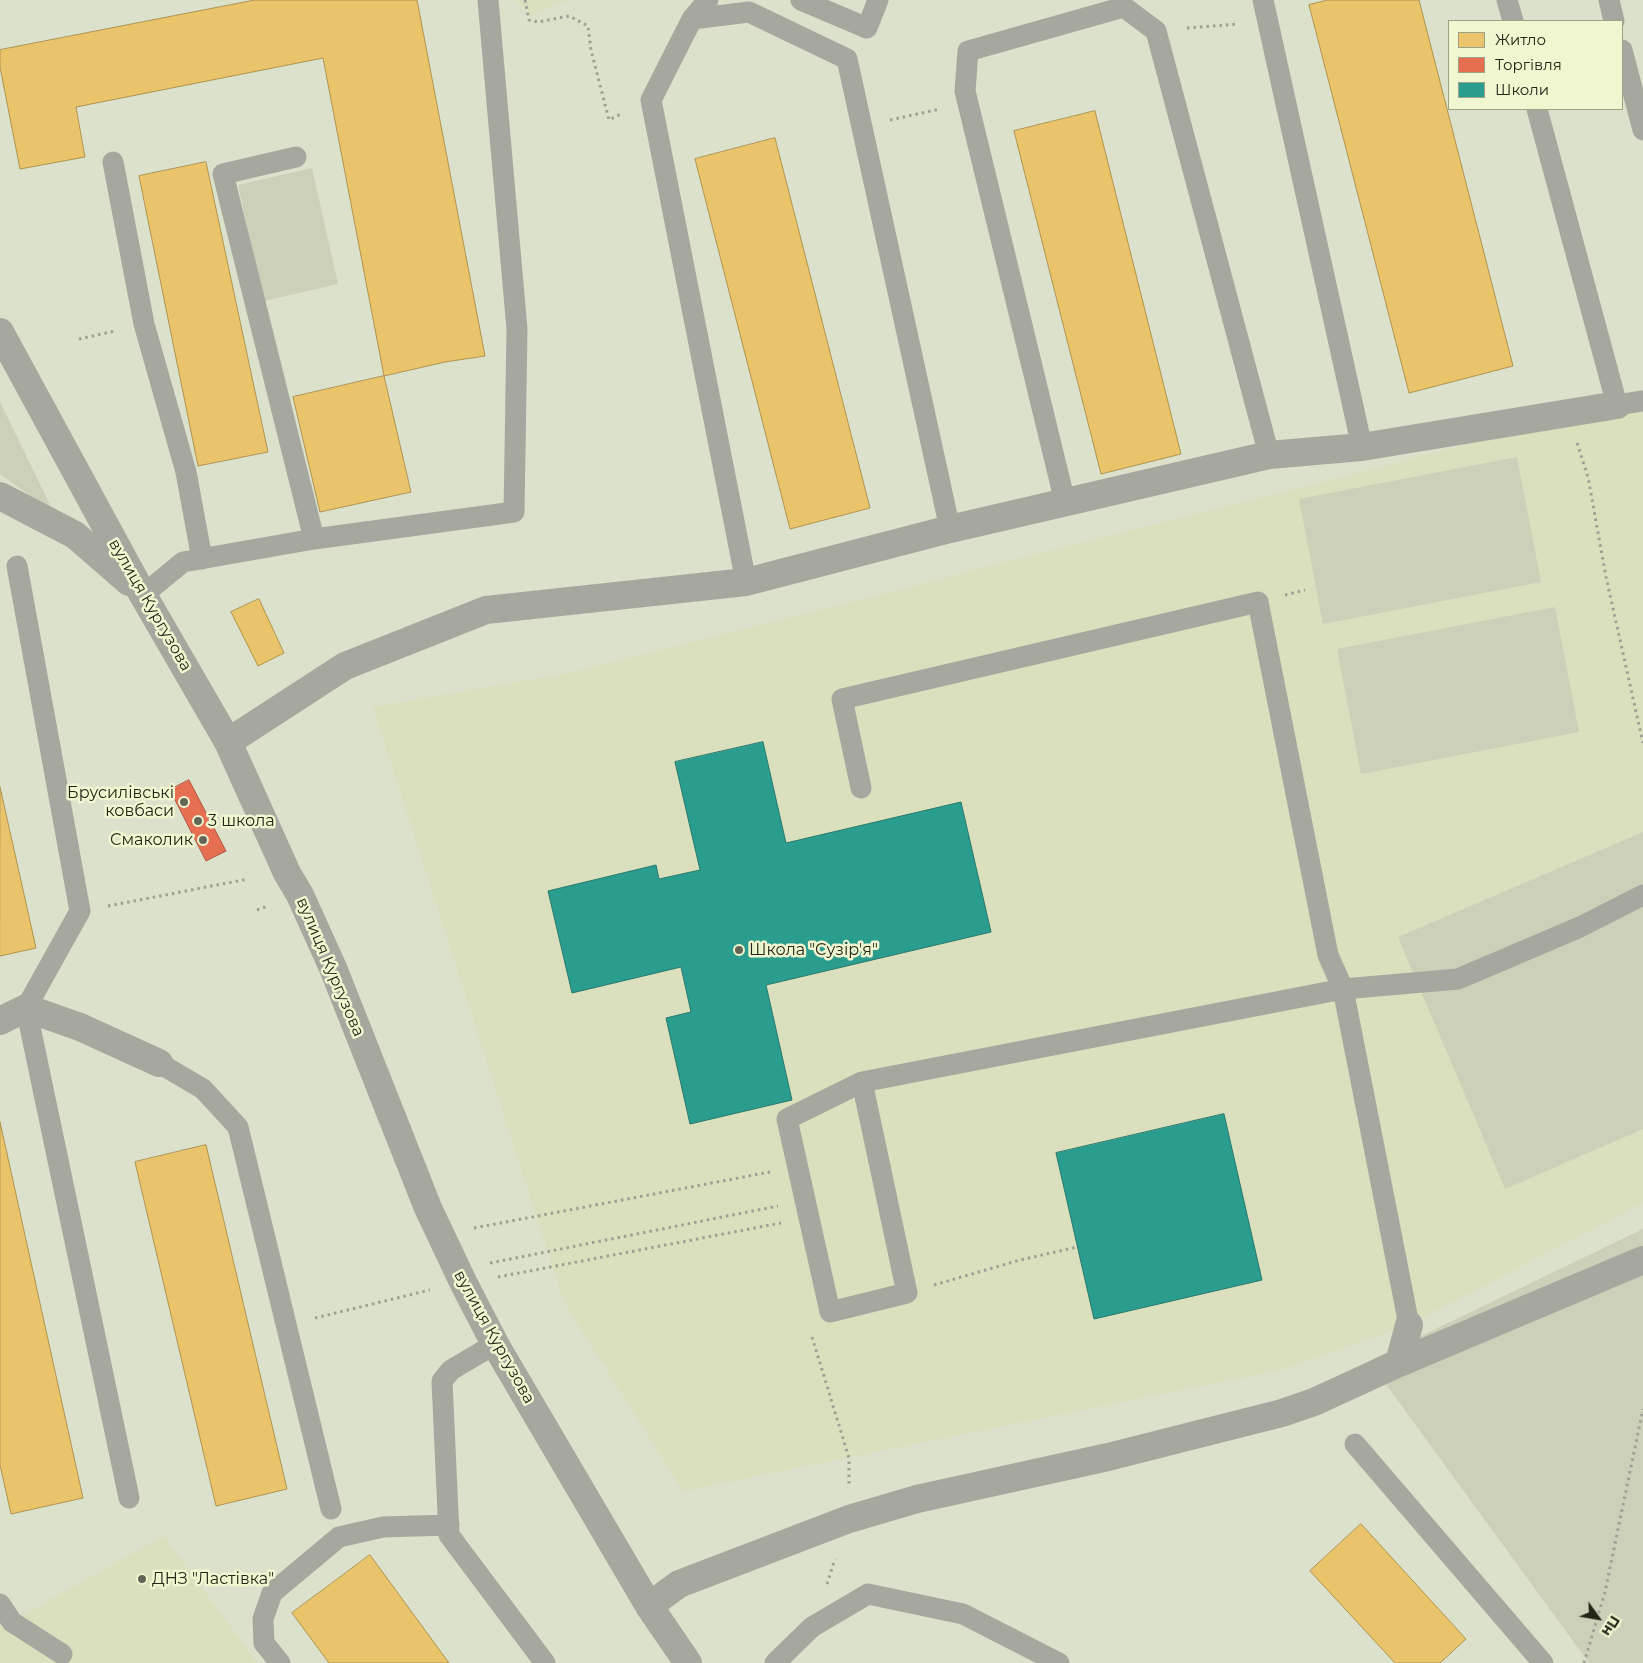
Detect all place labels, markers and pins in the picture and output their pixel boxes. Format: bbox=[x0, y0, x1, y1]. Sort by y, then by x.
place label: Брусилівські ковбаси bbox=[67, 783, 174, 821]
marker: Брусилівські ковбаси bbox=[178, 796, 190, 808]
place label: 3 школа bbox=[208, 811, 275, 831]
marker: 3 школа bbox=[192, 815, 204, 827]
place label: Смаколик bbox=[110, 830, 193, 850]
marker: Смаколик bbox=[197, 834, 209, 846]
place label: Школа "Сузір'я" bbox=[749, 940, 878, 960]
marker: Школа "Сузір'я" bbox=[733, 944, 745, 956]
place label: ДНЗ "Ластівка" bbox=[152, 1569, 274, 1589]
marker: ДНЗ "Ластівка" bbox=[136, 1573, 148, 1585]

